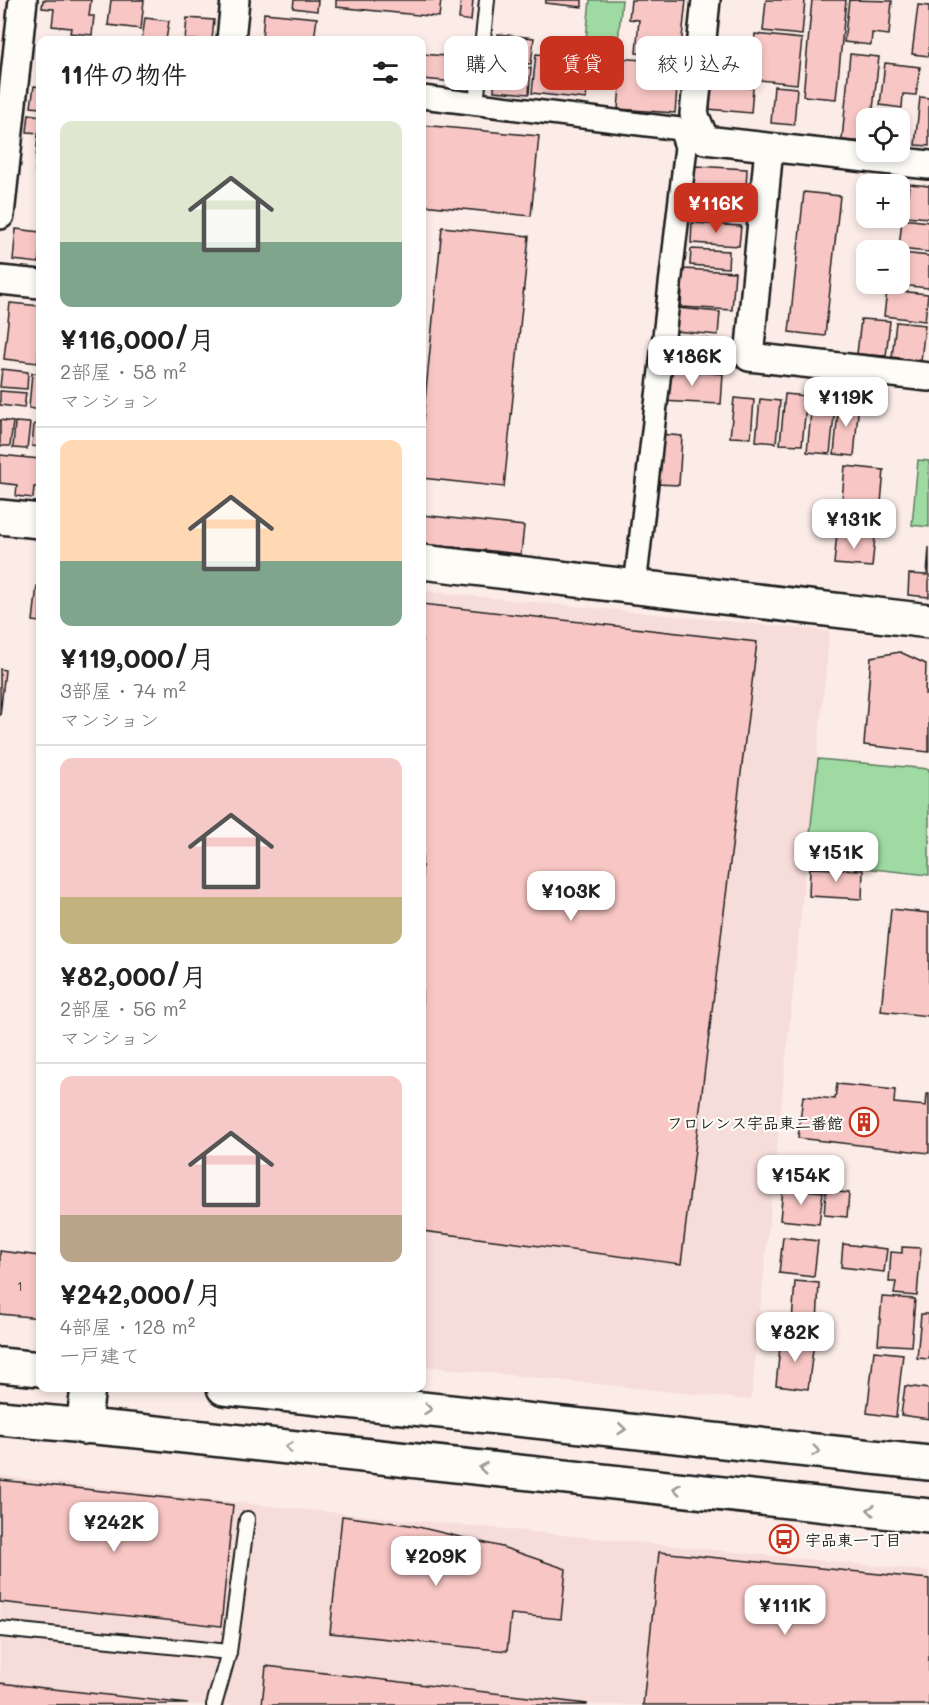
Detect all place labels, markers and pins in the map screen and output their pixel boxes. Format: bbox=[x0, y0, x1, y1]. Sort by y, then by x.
pin: ¥116K bbox=[674, 183, 758, 234]
pin: ¥186K bbox=[650, 336, 734, 387]
pin: ¥119K bbox=[804, 377, 888, 428]
pin: ¥131K bbox=[812, 499, 896, 550]
pin: ¥151K bbox=[794, 832, 878, 883]
pin: ¥103K bbox=[529, 871, 613, 922]
building icon: フロレンス宇品東二番館 bbox=[848, 1106, 880, 1138]
place label: フロレンス宇品東二番館 bbox=[667, 1112, 843, 1133]
pin: ¥154K bbox=[759, 1155, 843, 1206]
pin: ¥82K bbox=[759, 1312, 831, 1363]
pin: ¥242K bbox=[72, 1502, 156, 1553]
bus stop icon: 宇品東一丁目 bbox=[768, 1523, 800, 1555]
place label: 宇品東一丁目 bbox=[805, 1529, 901, 1550]
pin: ¥209K bbox=[394, 1536, 478, 1587]
pin: ¥111K bbox=[743, 1585, 827, 1636]

